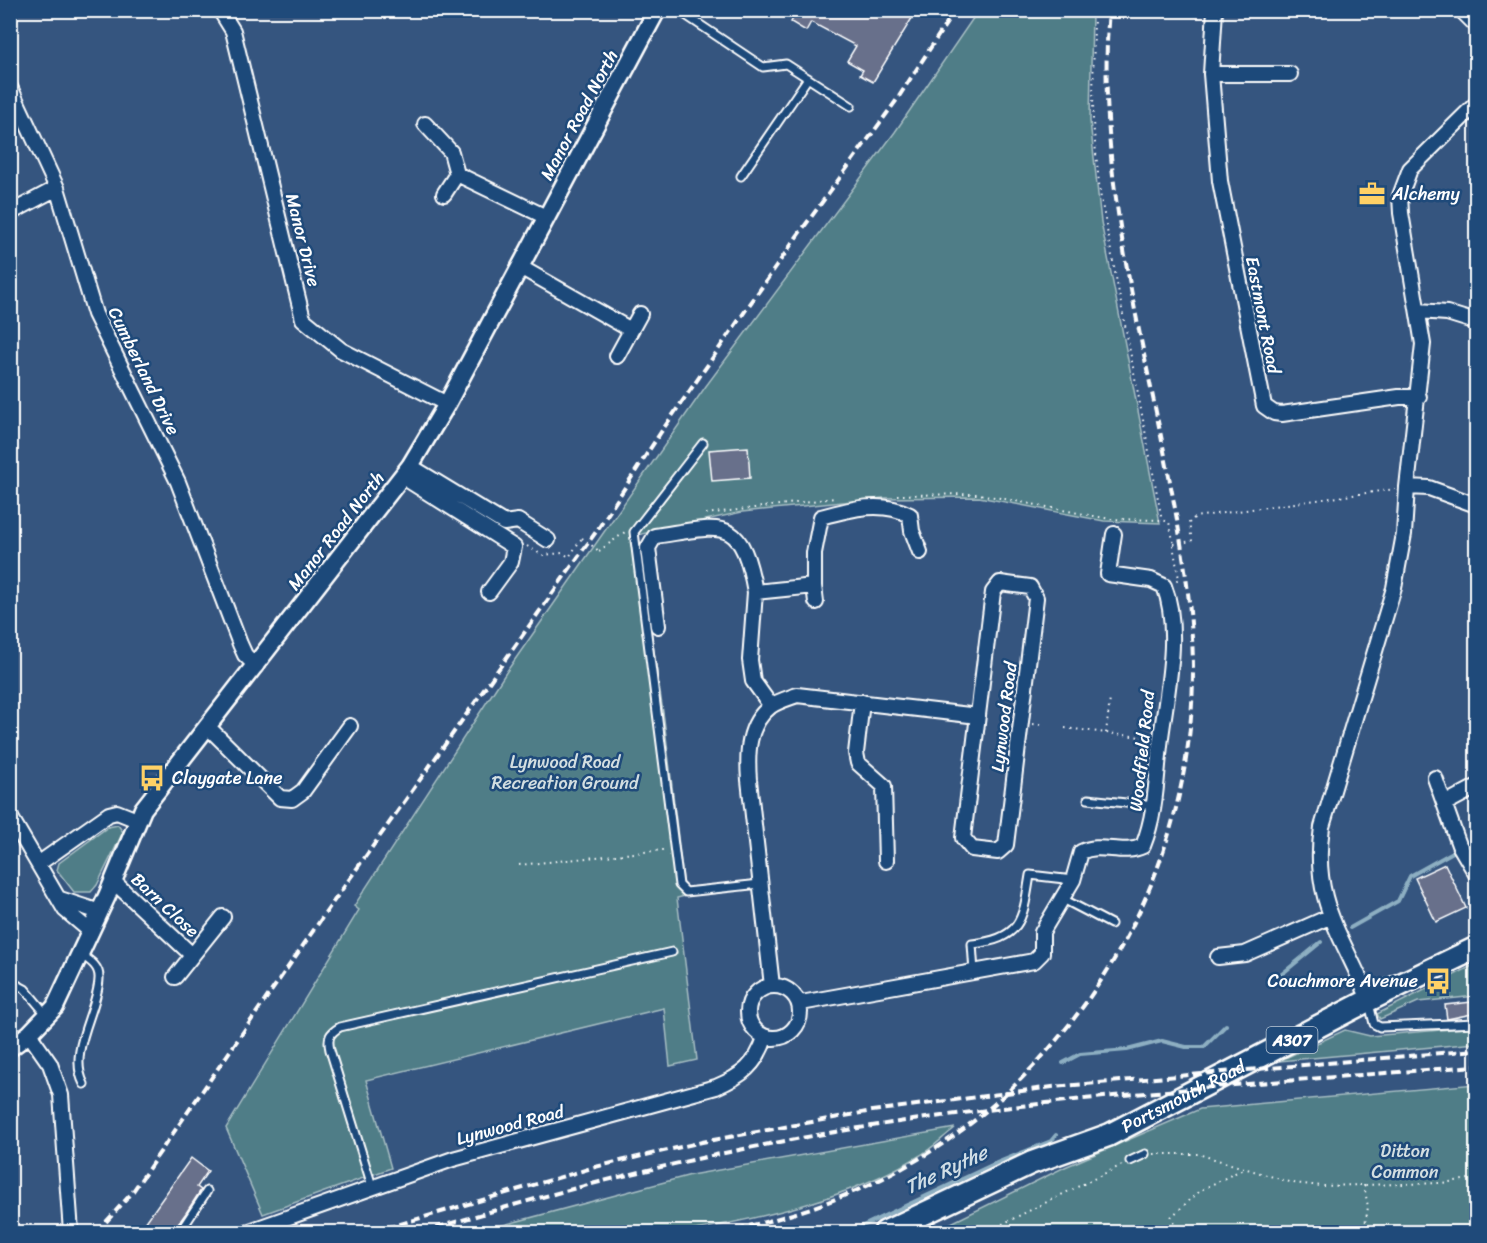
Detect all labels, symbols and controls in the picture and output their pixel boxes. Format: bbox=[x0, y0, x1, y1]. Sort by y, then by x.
street label: Manor Road North bbox=[531, 44, 627, 186]
place label: Alchemy bbox=[1391, 178, 1460, 210]
office icon: Alchemy bbox=[1357, 179, 1387, 209]
street label: Manor Drive bbox=[276, 190, 330, 290]
street label: Eastmont Road bbox=[1236, 254, 1290, 378]
street label: Cumberland Drive bbox=[99, 301, 189, 441]
street label: Manor Road North bbox=[279, 464, 393, 598]
street label: Lynwood Road bbox=[981, 659, 1027, 774]
street label: Woodfield Road bbox=[1120, 687, 1164, 813]
park label: Lynwood Road Recreation Ground bbox=[492, 746, 640, 799]
place label: Claygate Lane bbox=[172, 762, 282, 794]
bus stop icon: Claygate Lane bbox=[137, 763, 167, 793]
street label: Barn Close bbox=[123, 864, 207, 946]
place label: Couchmore Avenue bbox=[1267, 965, 1418, 997]
bus stop icon: Couchmore Avenue bbox=[1423, 966, 1453, 996]
road number: A307 bbox=[1266, 1027, 1318, 1053]
street label: Portsmouth Road bbox=[1115, 1050, 1252, 1142]
street label: Lynwood Road bbox=[452, 1095, 569, 1155]
water label: The Rythe bbox=[899, 1135, 995, 1205]
park label: Ditton Common bbox=[1372, 1135, 1439, 1188]

